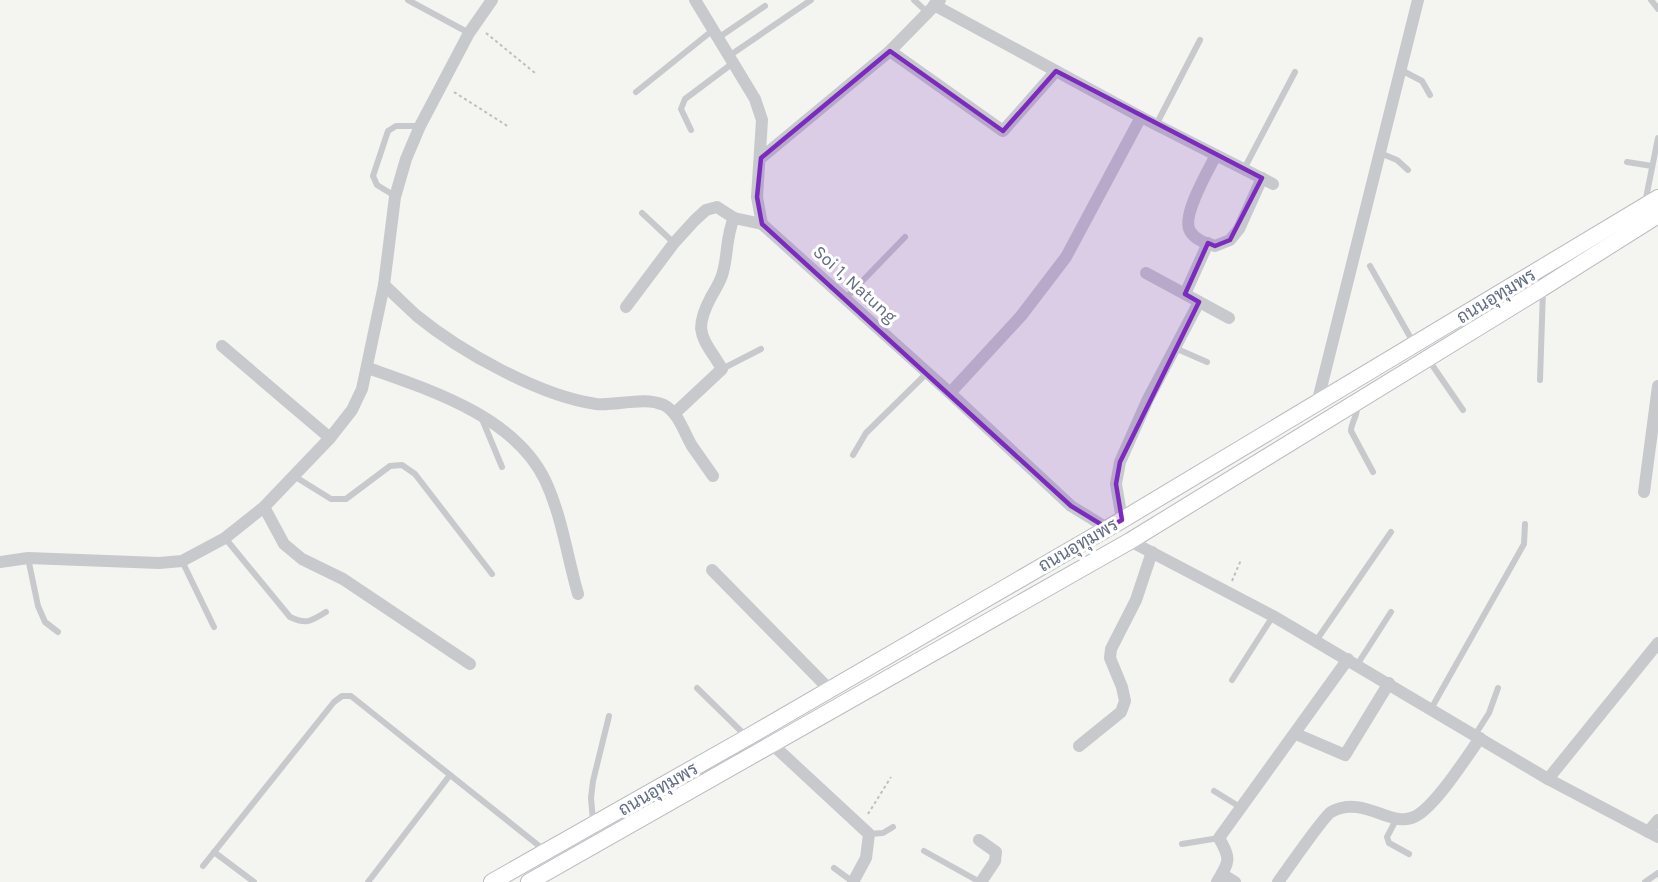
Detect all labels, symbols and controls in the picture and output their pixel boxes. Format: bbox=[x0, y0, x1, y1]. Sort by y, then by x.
street label: Soi 1, Natung bbox=[809, 241, 901, 327]
street label: ถนนอุทุมพร bbox=[1452, 264, 1540, 329]
street label: ถนนอุทุมพร bbox=[1034, 513, 1123, 578]
street label: ถนนอุทุมพร bbox=[614, 757, 703, 822]

